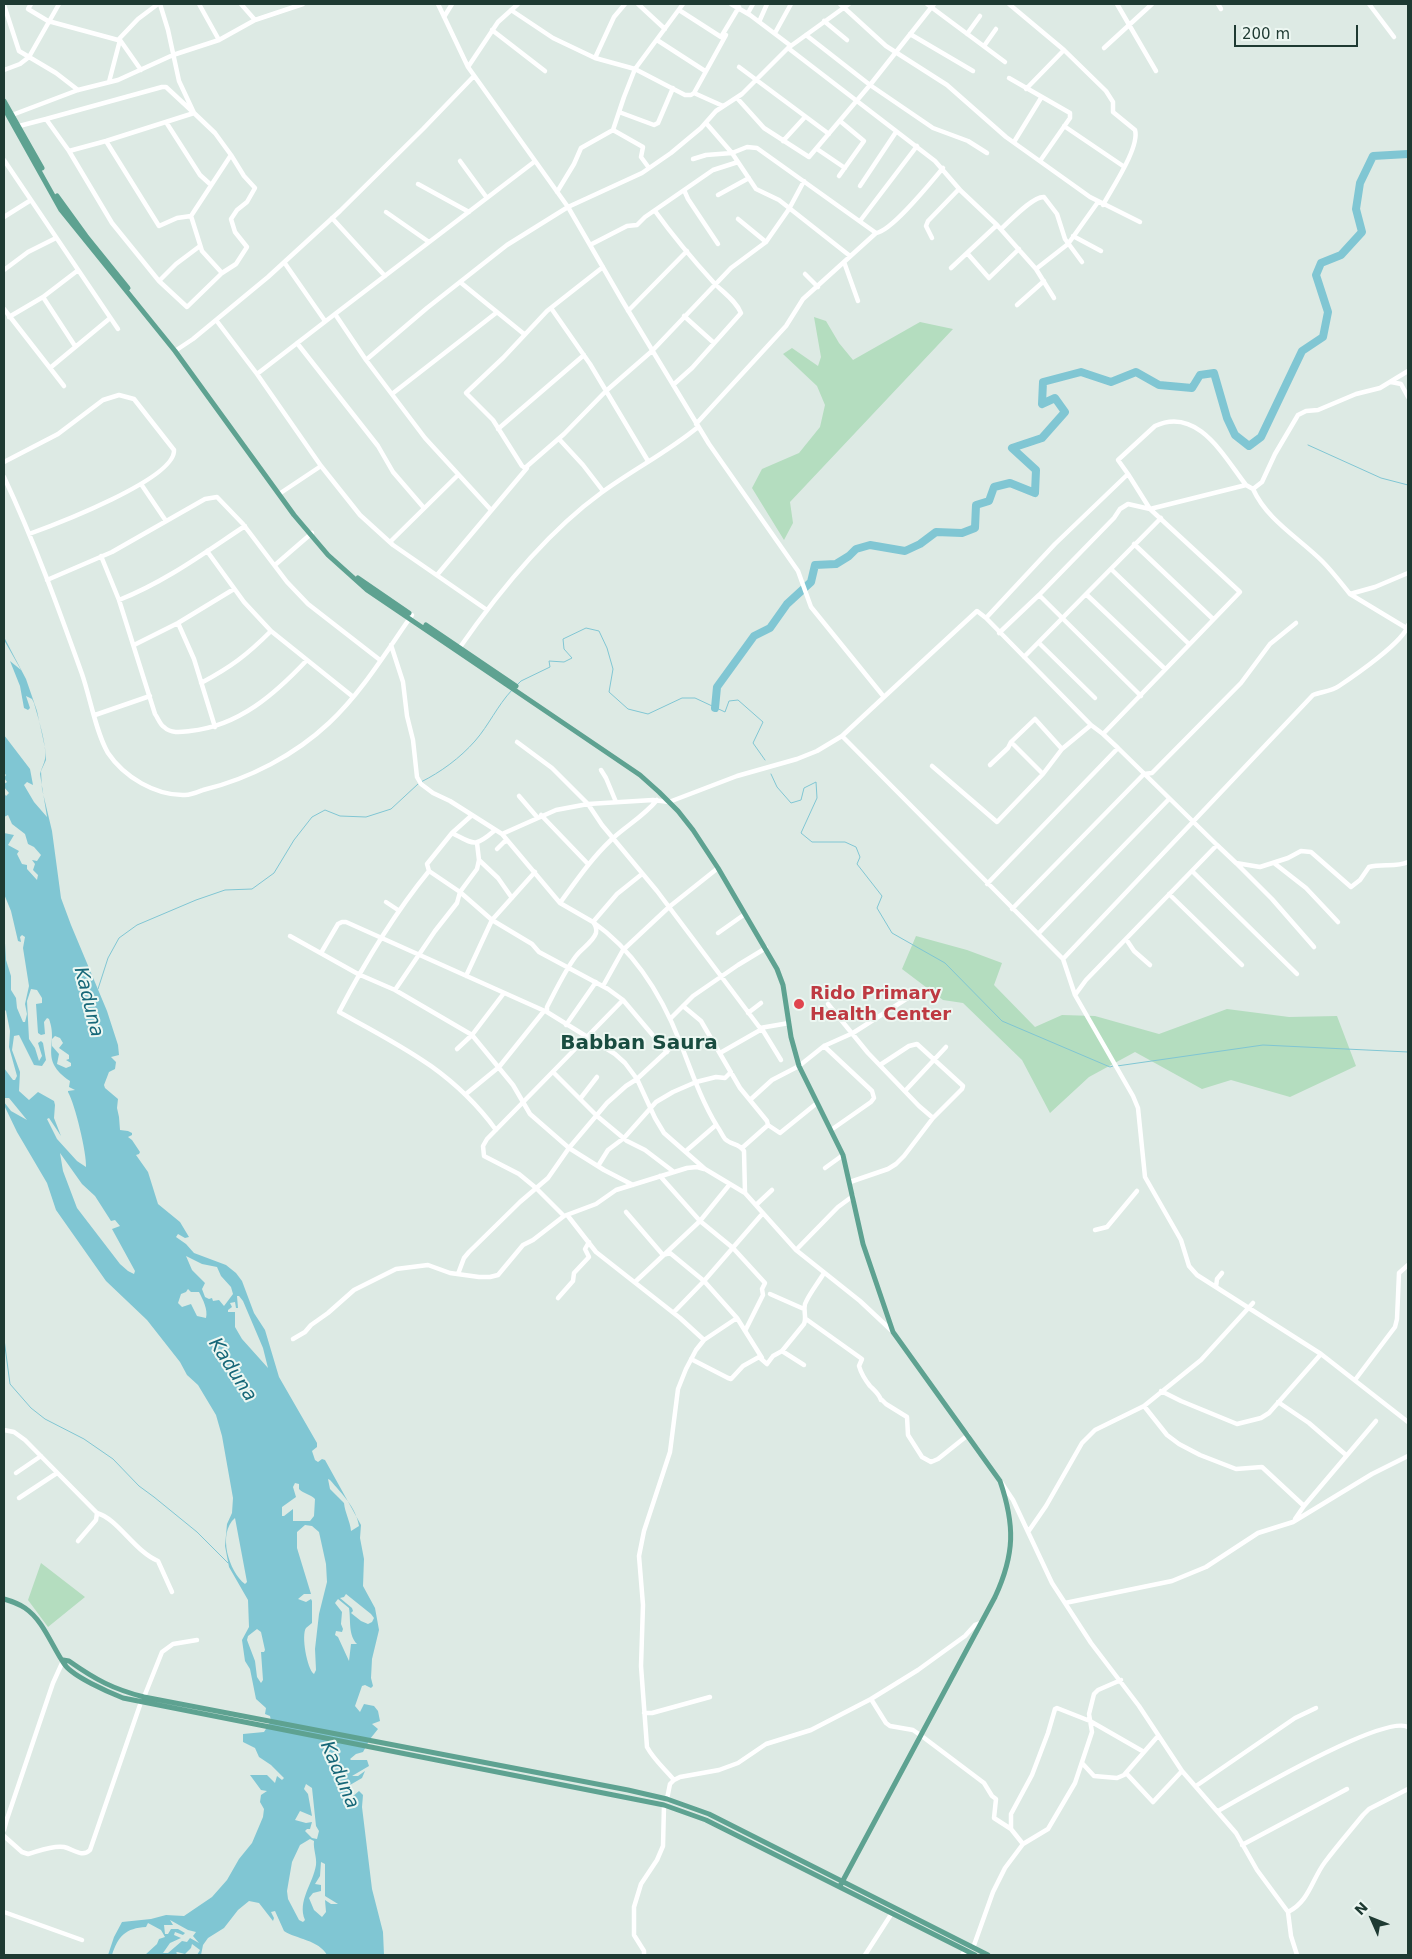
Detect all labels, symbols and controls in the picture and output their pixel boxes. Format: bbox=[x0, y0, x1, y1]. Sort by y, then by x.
scale bar bbox=[1237, 15, 1361, 47]
text: 200 m bbox=[1242, 25, 1290, 43]
water label: Kaduna bbox=[68, 965, 108, 1039]
place label: Rido Primary Health Center bbox=[810, 983, 951, 1026]
marker: Rido Primary Health Center bbox=[792, 997, 806, 1011]
district label: Babban Saura bbox=[560, 1032, 718, 1056]
water label: Kaduna bbox=[203, 1334, 261, 1406]
water label: Kaduna bbox=[315, 1738, 363, 1812]
north arrow bbox=[1347, 1894, 1397, 1944]
text: N bbox=[1351, 1899, 1371, 1918]

